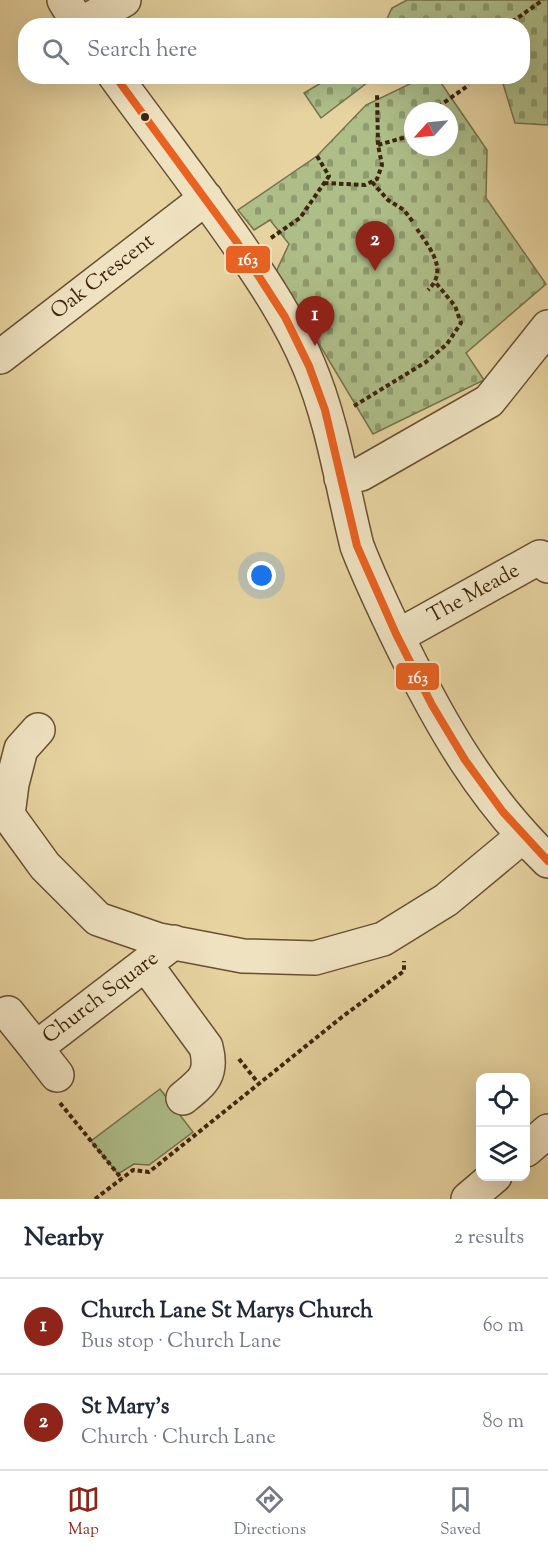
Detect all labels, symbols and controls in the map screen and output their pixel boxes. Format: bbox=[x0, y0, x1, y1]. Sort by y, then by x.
search box bbox=[18, 18, 530, 84]
icon: search bbox=[39, 35, 72, 68]
text: Search here bbox=[87, 35, 197, 67]
north arrow bbox=[404, 102, 458, 156]
unlabelled marker bbox=[139, 111, 151, 123]
pin: 2 bbox=[356, 222, 394, 271]
street label: Oak Crescent bbox=[45, 227, 161, 327]
line badge: 163 bbox=[225, 245, 271, 274]
text: 163 bbox=[238, 250, 258, 273]
pin: 1 bbox=[296, 296, 334, 346]
street label: The Meade bbox=[423, 556, 525, 632]
your location bbox=[247, 561, 276, 590]
line badge: 163 bbox=[395, 662, 440, 691]
text: 163 bbox=[408, 668, 428, 691]
street label: Church Square bbox=[37, 944, 165, 1052]
map controls bbox=[476, 1073, 530, 1181]
button: locate bbox=[476, 1073, 530, 1127]
button: layers bbox=[476, 1127, 530, 1181]
text: Nearby bbox=[24, 1220, 104, 1257]
text: 2 results bbox=[454, 1224, 524, 1253]
text: Church Lane St Marys Church bbox=[81, 1296, 373, 1328]
text: 1 bbox=[40, 1312, 47, 1341]
text: 60 m bbox=[483, 1312, 524, 1341]
text: Bus stop · Church Lane bbox=[81, 1328, 281, 1357]
text: St Mary's bbox=[81, 1392, 169, 1424]
text: 2 bbox=[39, 1408, 48, 1437]
text: 80 m bbox=[483, 1408, 524, 1437]
text: Church · Church Lane bbox=[81, 1424, 276, 1453]
tab: Map bbox=[67, 1483, 100, 1542]
tab: Directions bbox=[234, 1483, 306, 1542]
tab: Saved bbox=[440, 1483, 481, 1542]

